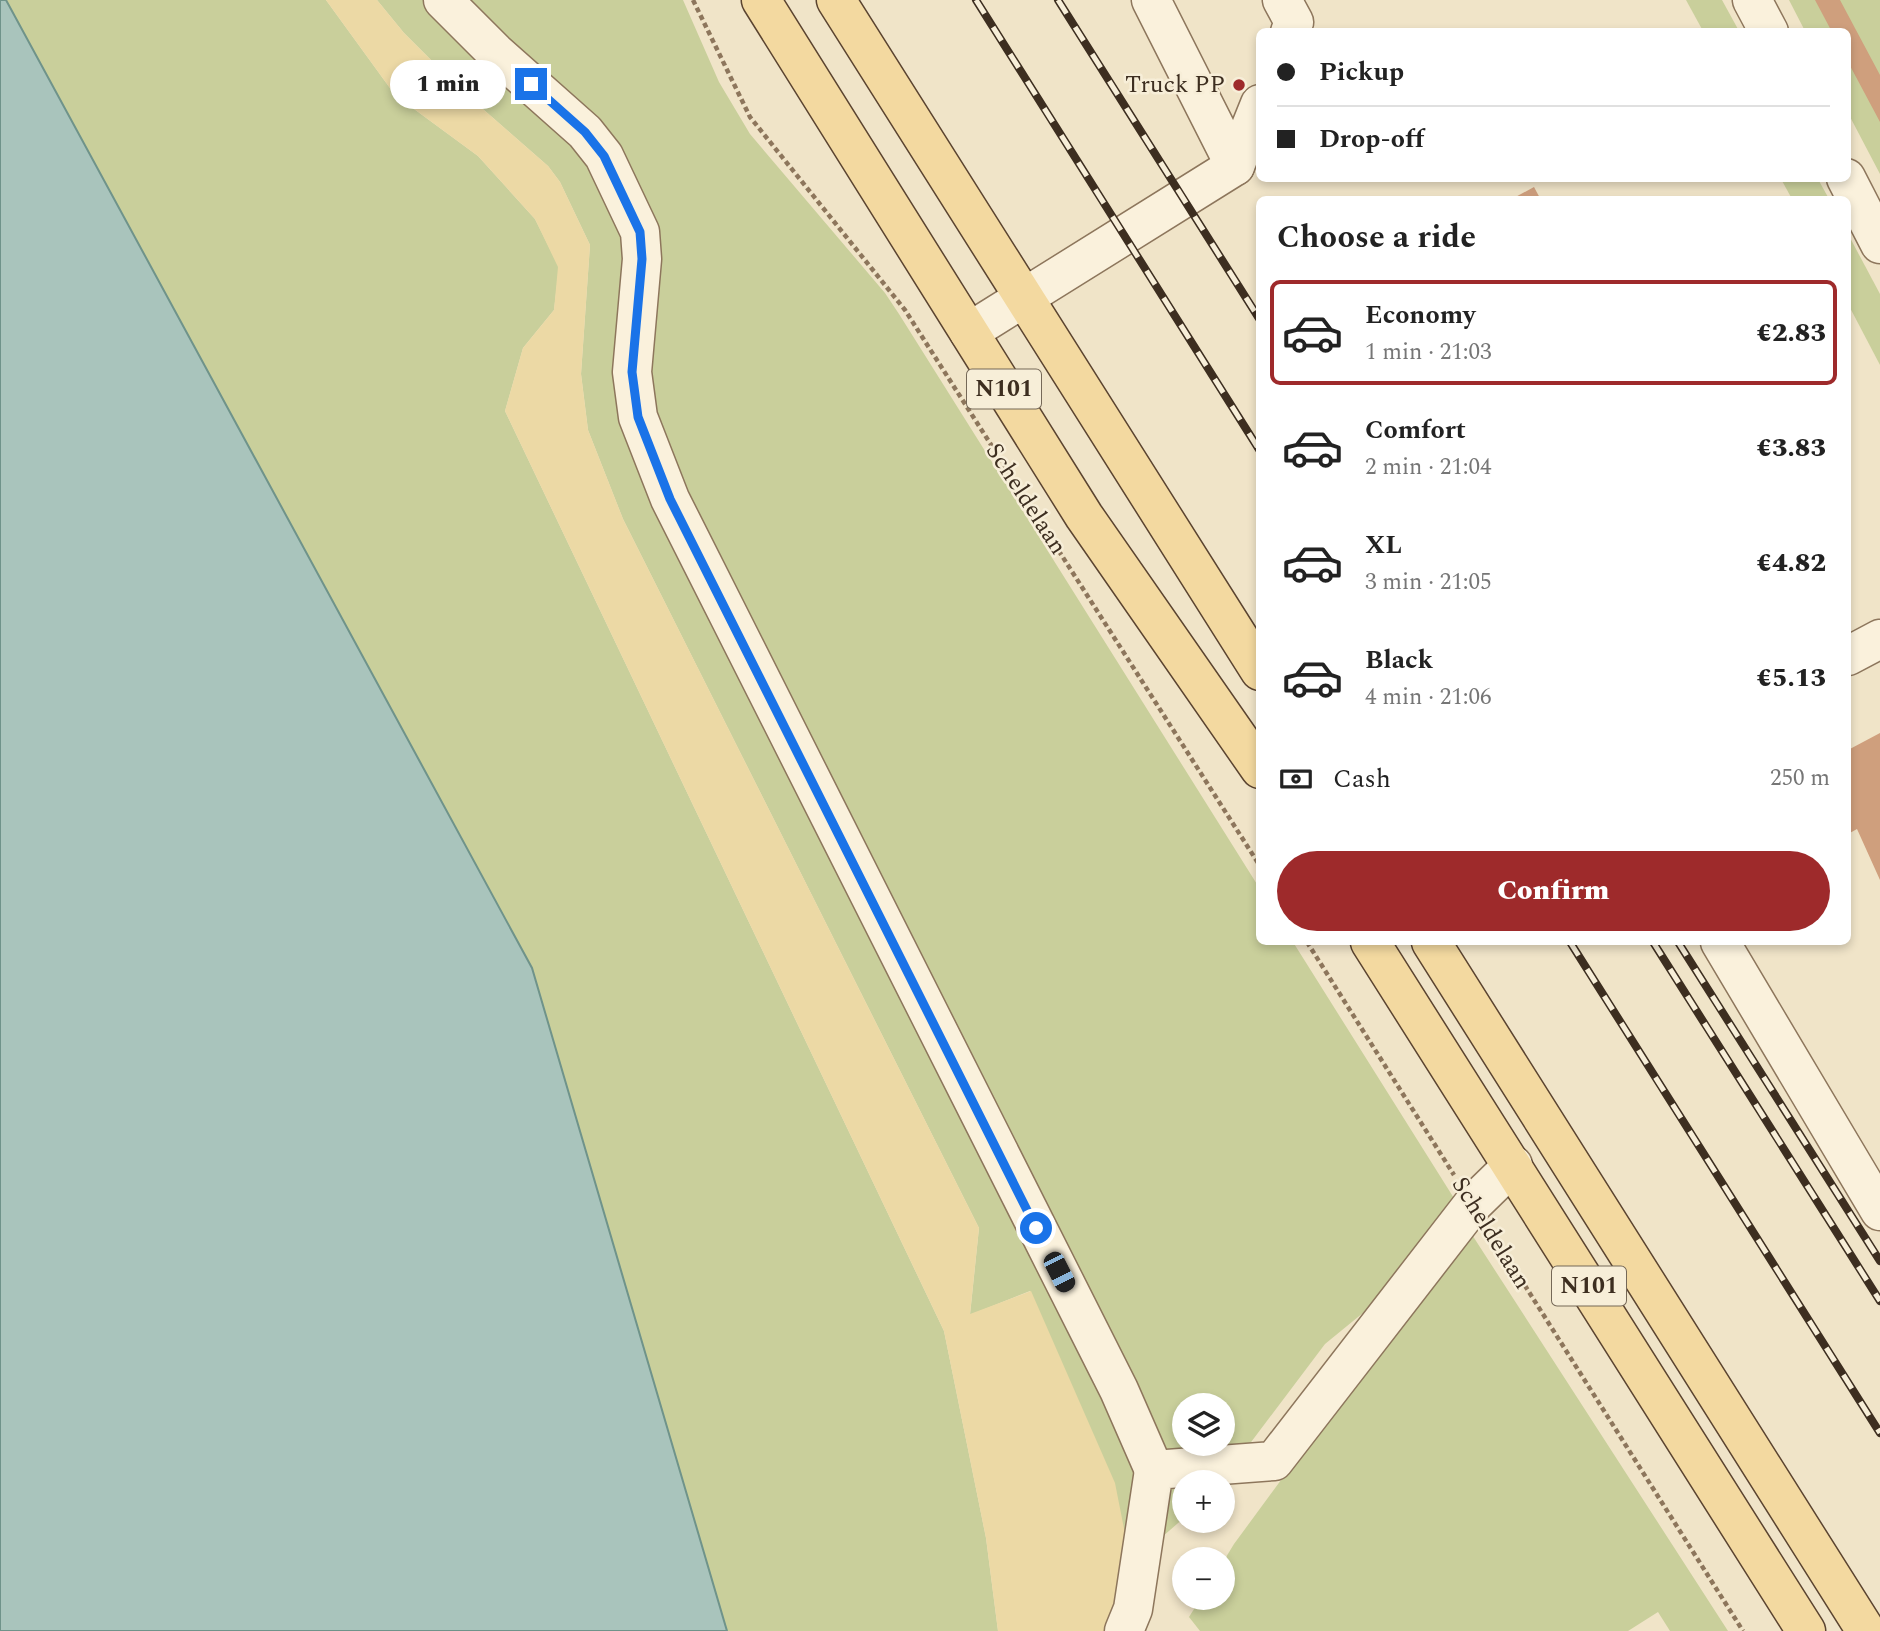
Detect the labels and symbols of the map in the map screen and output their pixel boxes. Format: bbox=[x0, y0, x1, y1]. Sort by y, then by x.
callout: 1 min bbox=[391, 60, 506, 108]
place label: Truck PP bbox=[1125, 67, 1225, 103]
route end bbox=[515, 68, 547, 100]
marker: Truck PP bbox=[1231, 77, 1247, 93]
road number: N101 bbox=[967, 370, 1041, 408]
street label: Scheldelaan bbox=[976, 436, 1076, 562]
street label: Scheldelaan bbox=[1442, 1170, 1540, 1296]
route start bbox=[1020, 1212, 1052, 1244]
car bbox=[1041, 1249, 1078, 1295]
road number: N101 bbox=[1552, 1266, 1626, 1306]

